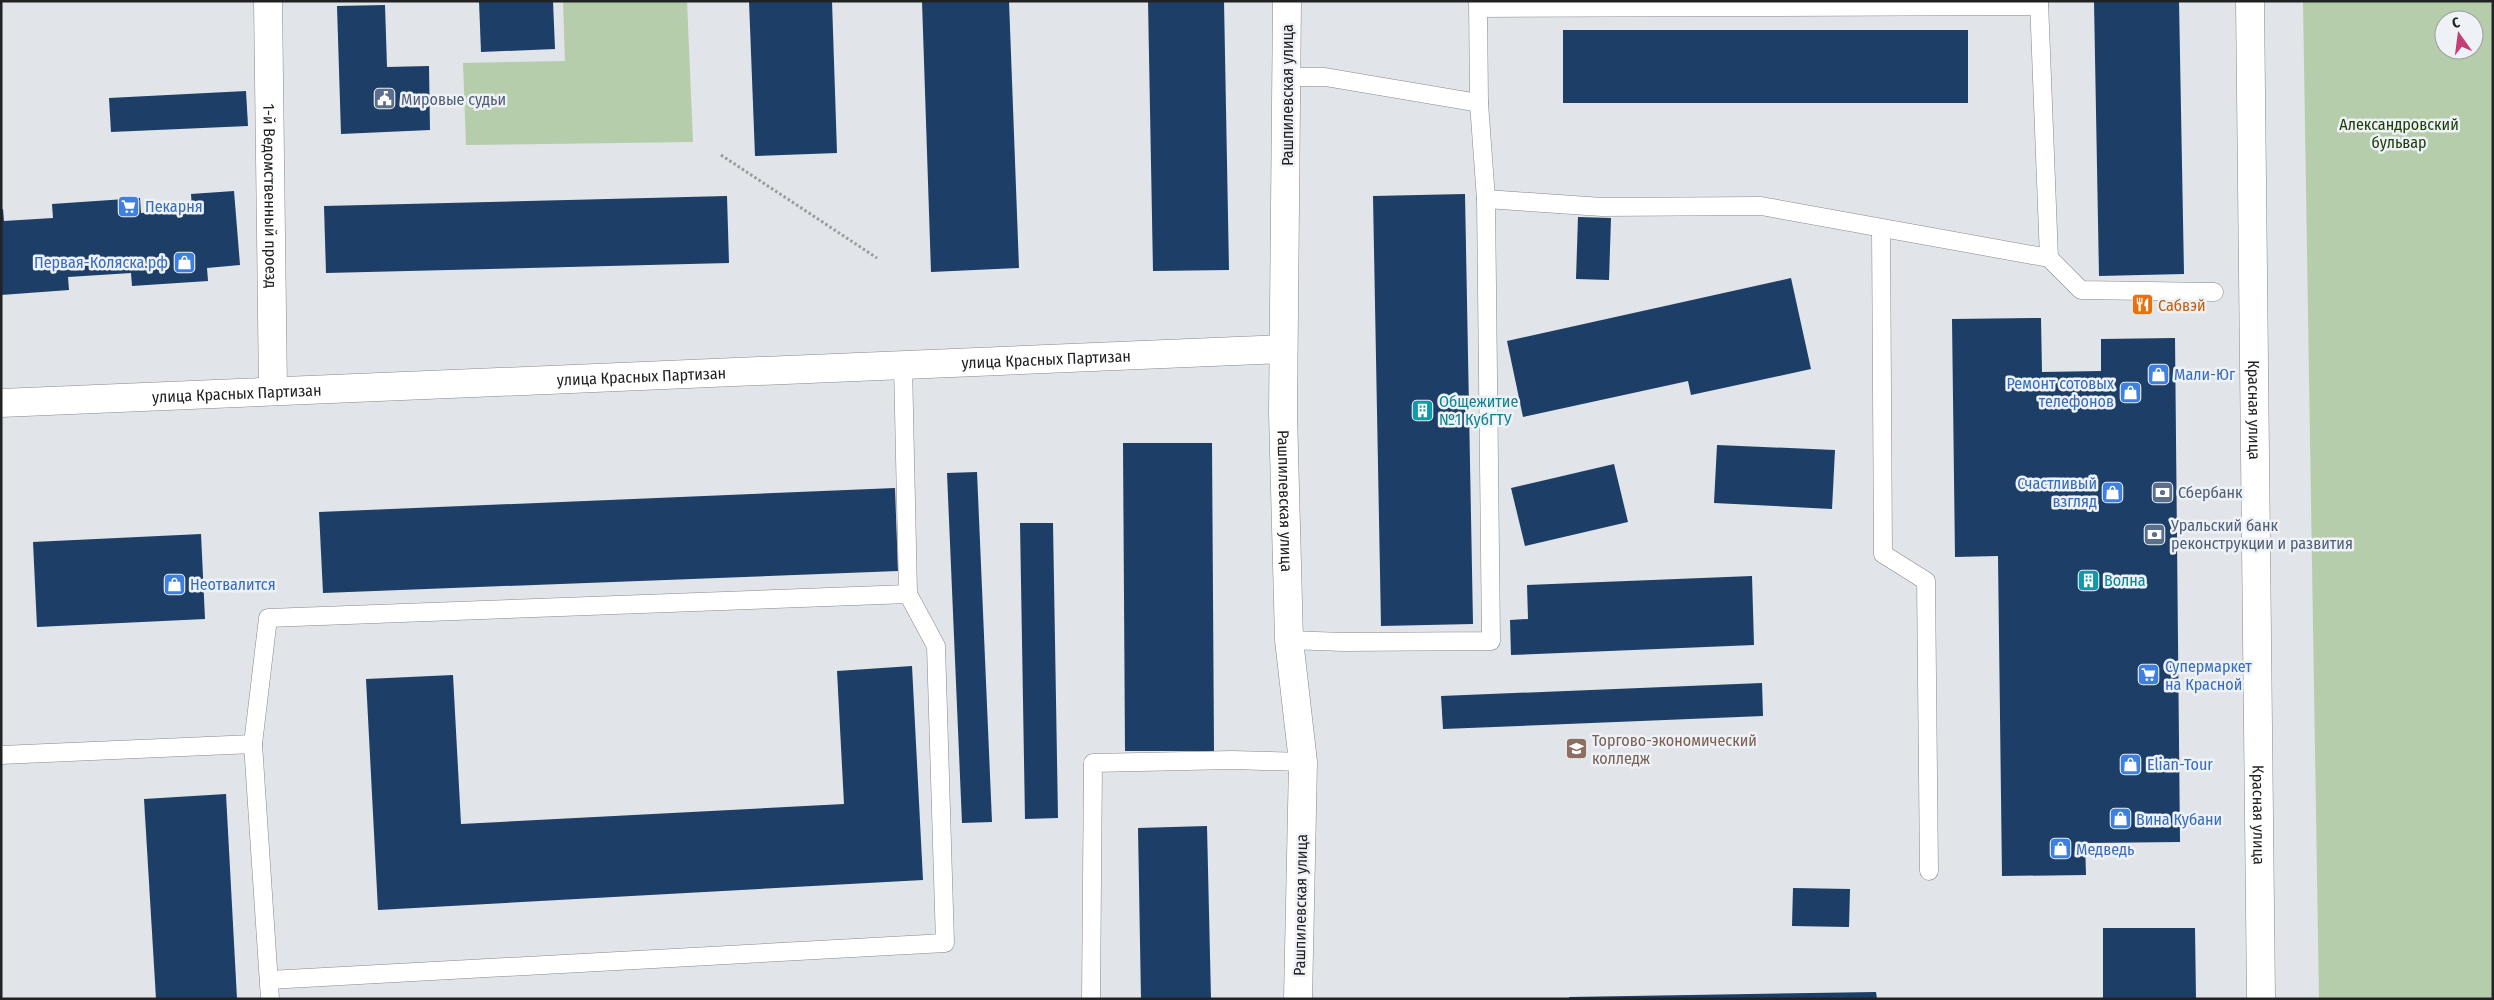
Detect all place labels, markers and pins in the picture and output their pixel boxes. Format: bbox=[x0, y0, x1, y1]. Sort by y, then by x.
public building icon: Мировые судьи bbox=[373, 87, 397, 111]
place label: Мировые судьи bbox=[401, 90, 506, 109]
supermarket icon: Пекарня bbox=[117, 194, 141, 218]
place label: Пекарня bbox=[145, 197, 203, 216]
shop icon: Первая-Коляска.рф bbox=[172, 250, 196, 274]
place label: Первая-Коляска.рф bbox=[34, 253, 168, 272]
restaurant icon: Сабвэй bbox=[2130, 293, 2154, 317]
place label: Сабвэй bbox=[2158, 296, 2205, 315]
shop icon: Мали-Юг bbox=[2146, 362, 2170, 386]
place label: Мали-Юг bbox=[2174, 365, 2236, 384]
place label: Ремонт сотовых телефонов bbox=[2006, 374, 2114, 411]
shop icon: Ремонт сотовых телефонов bbox=[2118, 380, 2142, 404]
place label: Общежитие №1 КубГТУ bbox=[1439, 392, 1518, 429]
building icon: Общежитие №1 КубГТУ bbox=[1411, 398, 1435, 422]
place label: Счастливый взгляд bbox=[2017, 474, 2097, 511]
shop icon: Счастливый взгляд bbox=[2101, 480, 2125, 504]
bank icon: Сбербанк bbox=[2150, 480, 2174, 504]
place label: Сбербанк bbox=[2178, 483, 2243, 502]
place label: Уральский банк реконструкции и развития bbox=[2170, 516, 2353, 553]
bank icon: Уральский банк реконструкции и развития bbox=[2143, 522, 2167, 546]
building icon: Волна bbox=[2076, 568, 2100, 592]
place label: Волна bbox=[2104, 571, 2146, 590]
shop icon: Неотвалится bbox=[162, 572, 186, 596]
place label: Неотвалится bbox=[190, 575, 276, 594]
place label: Супермаркет на Красной bbox=[2165, 657, 2252, 694]
supermarket icon: Супермаркет на Красной bbox=[2137, 663, 2161, 687]
place label: Торгово-экономический колледж bbox=[1592, 731, 1757, 768]
school or university icon: Торгово-экономический колледж bbox=[1564, 737, 1588, 761]
shop icon: Elian-Tour bbox=[2119, 752, 2143, 776]
place label: Elian-Tour bbox=[2147, 755, 2213, 774]
shop icon: Вина Кубани bbox=[2108, 807, 2132, 831]
place label: Вина Кубани bbox=[2136, 810, 2222, 829]
shop icon: Медведь bbox=[2048, 837, 2072, 861]
place label: Медведь bbox=[2076, 840, 2134, 859]

